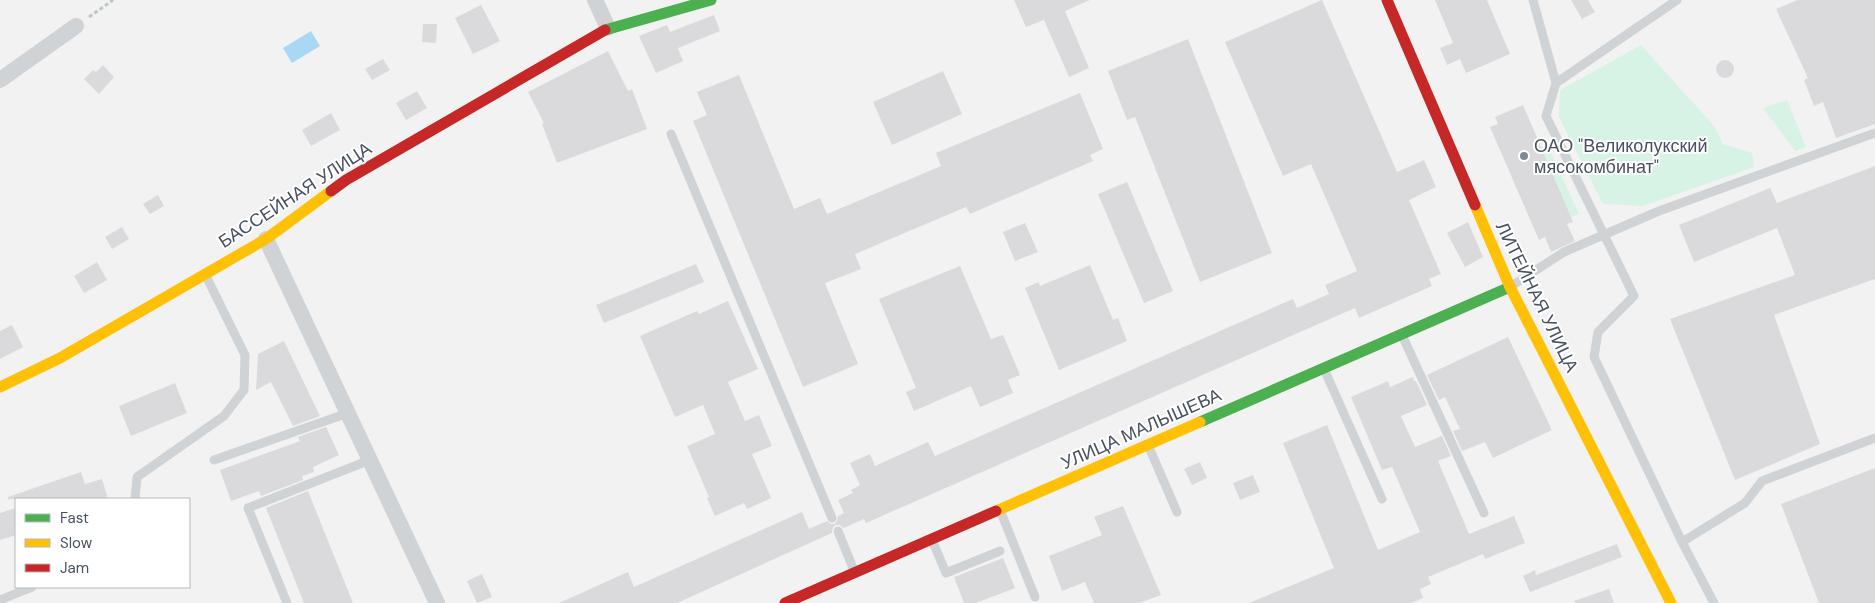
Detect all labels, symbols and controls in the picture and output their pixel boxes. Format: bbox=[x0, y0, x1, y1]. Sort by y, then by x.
place label: ОАО "Великолукский мясокомбинат" bbox=[1534, 134, 1707, 179]
street label: БАССЕЙНАЯ УЛИЦА bbox=[214, 137, 376, 253]
marker: ОАО "Великолукский мясокомбинат" bbox=[1518, 150, 1530, 162]
street label: ЛИТЕЙНАЯ УЛИЦА bbox=[1490, 218, 1584, 376]
street label: УЛИЦА МАЛЫШЕВА bbox=[1057, 383, 1225, 475]
legend bbox=[15, 498, 190, 588]
text: Fast bbox=[60, 508, 89, 528]
text: Slow bbox=[60, 533, 93, 553]
text: Jam bbox=[60, 558, 89, 578]

